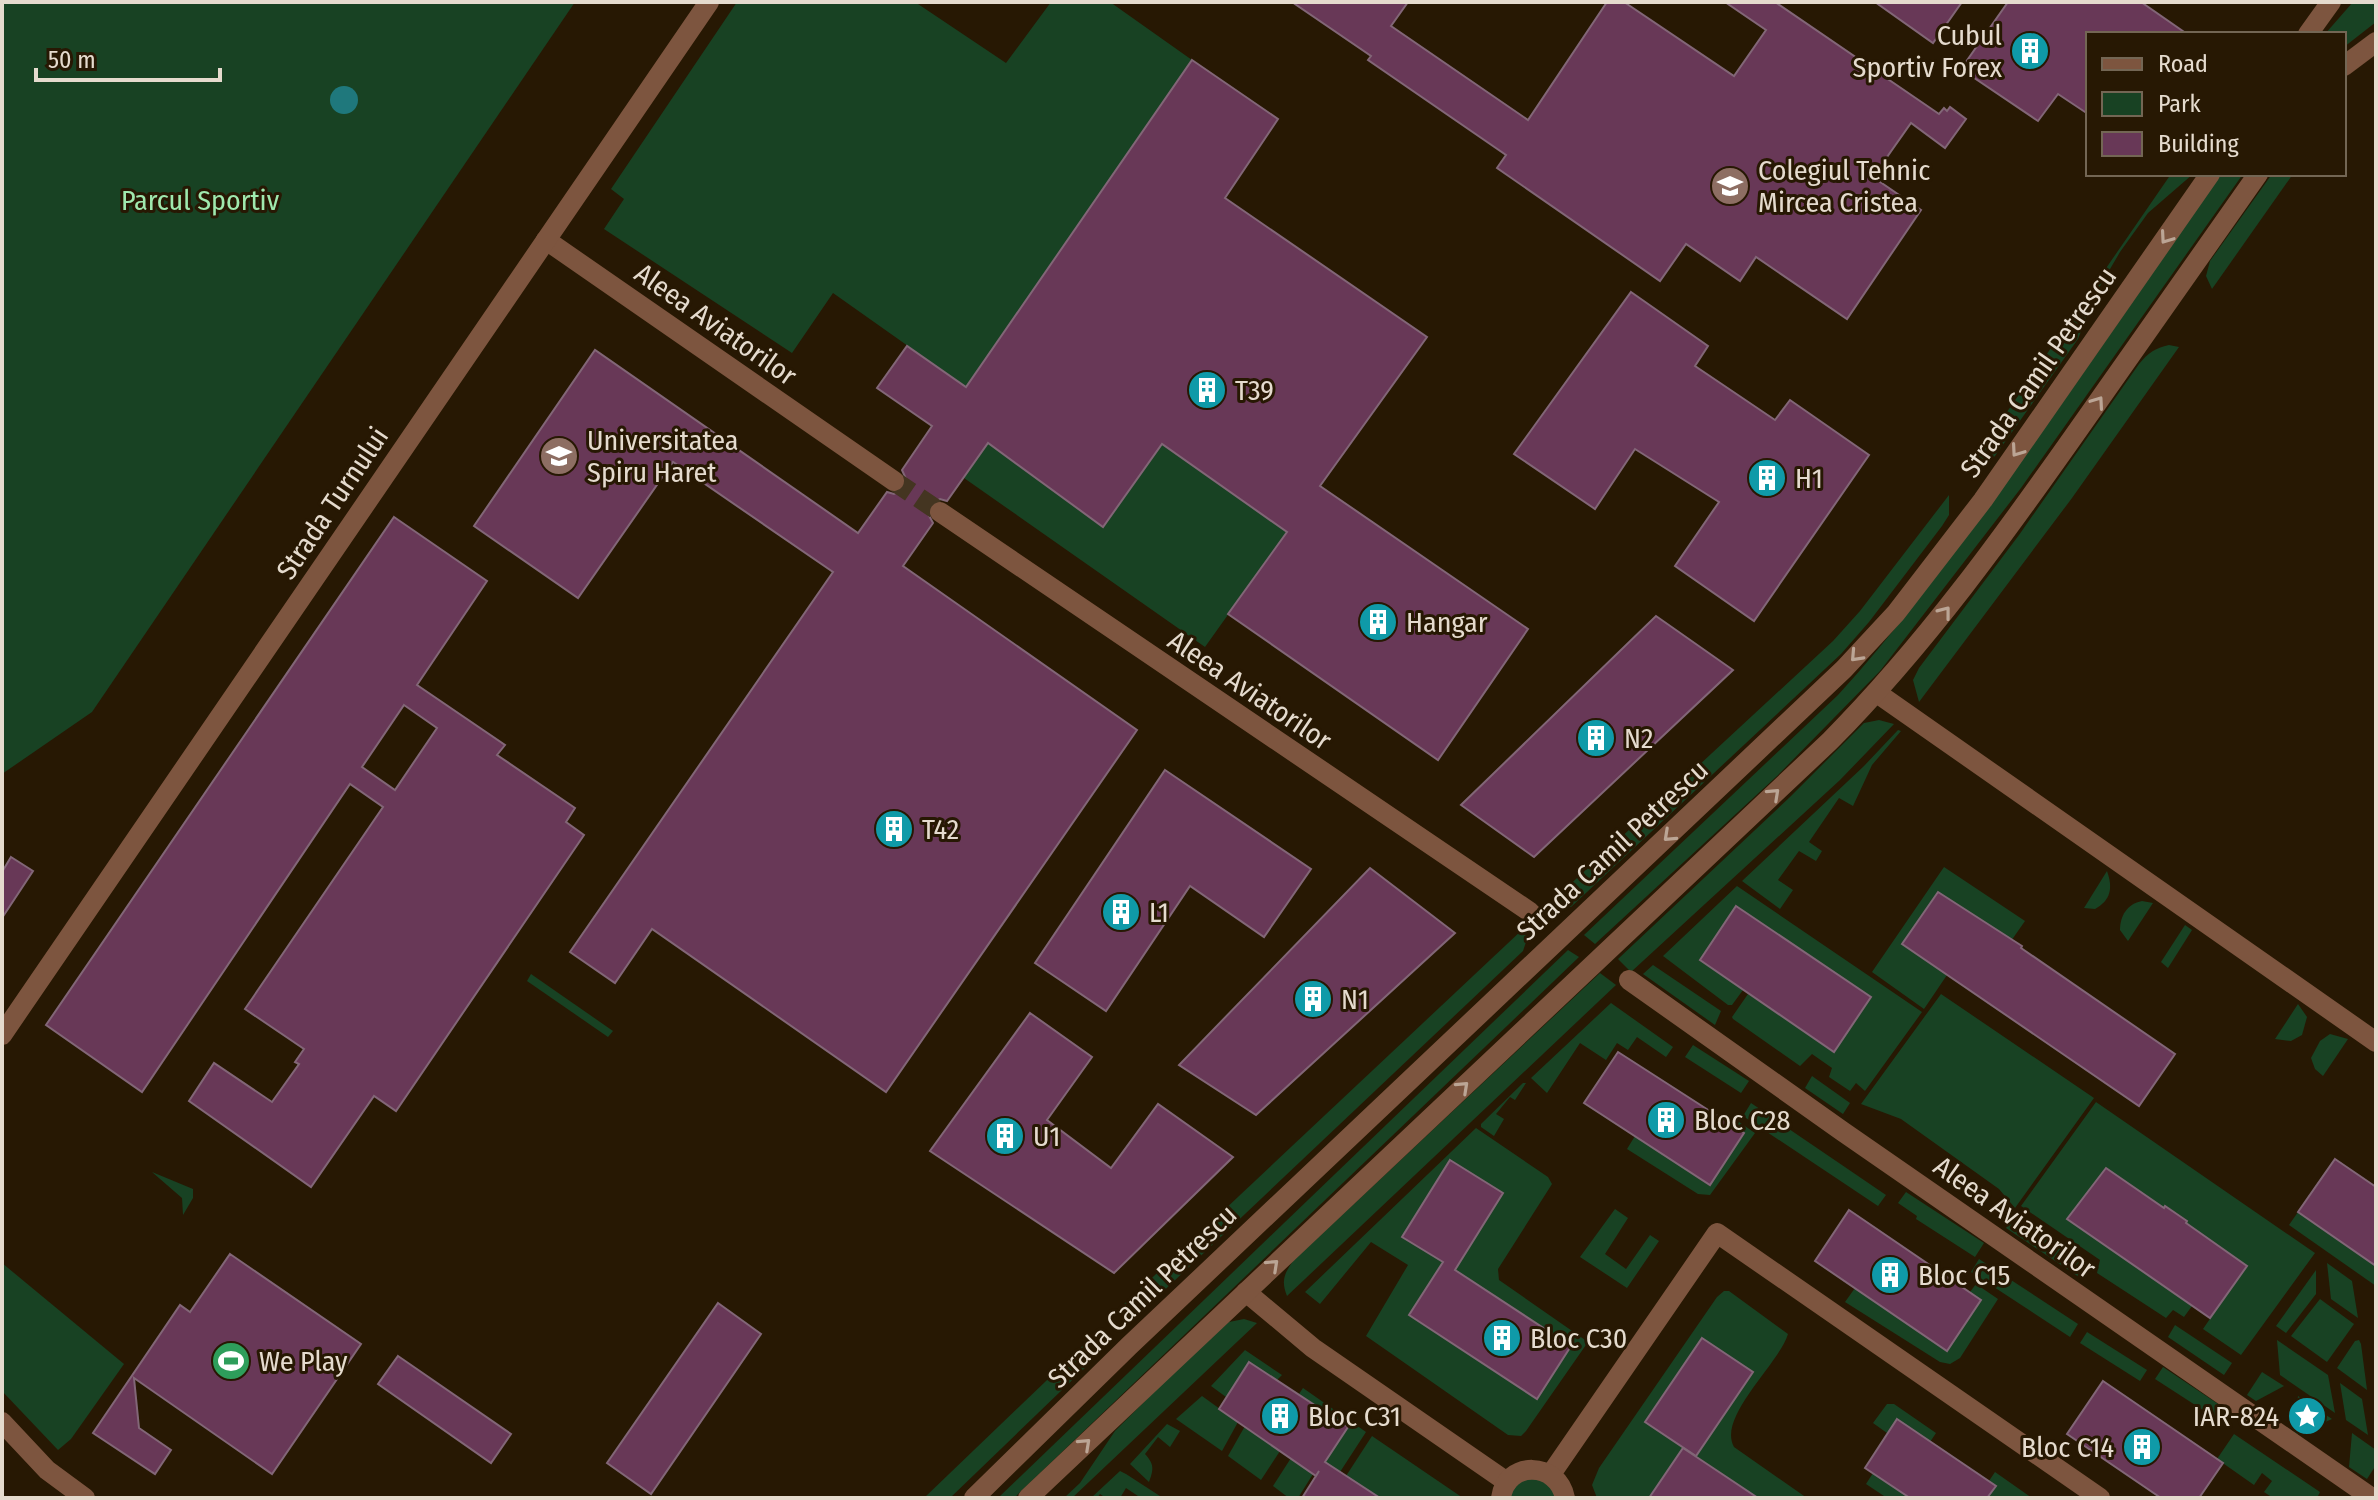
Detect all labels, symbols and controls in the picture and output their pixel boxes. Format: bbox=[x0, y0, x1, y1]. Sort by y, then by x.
place label: Cubul Sportiv Forex bbox=[1853, 19, 2003, 84]
building icon: Cubul Sportiv Forex bbox=[2009, 30, 2051, 72]
scale bar bbox=[36, 32, 220, 82]
legend bbox=[2086, 32, 2346, 176]
text: 50 m bbox=[48, 46, 96, 74]
text: Road bbox=[2158, 50, 2208, 78]
text: Park bbox=[2158, 90, 2201, 118]
text: Building bbox=[2158, 130, 2240, 158]
place label: Colegiul Tehnic Mircea Cristea bbox=[1758, 154, 1930, 219]
school or university icon: Colegiul Tehnic Mircea Cristea bbox=[1709, 165, 1751, 207]
park label: Parcul Sportiv bbox=[121, 184, 280, 217]
one-way arrow bbox=[2161, 230, 2176, 244]
street label: Aleea Aviatorilor bbox=[629, 256, 803, 392]
street label: Strada Camil Petrescu bbox=[1953, 261, 2123, 484]
building icon: T39 bbox=[1186, 369, 1228, 411]
place label: T39 bbox=[1235, 374, 1274, 407]
one-way arrow bbox=[2088, 396, 2103, 410]
street label: Strada Turnului bbox=[270, 421, 395, 585]
place label: Universitatea Spiru Haret bbox=[587, 424, 739, 489]
school or university icon: Universitatea Spiru Haret bbox=[538, 435, 580, 477]
one-way arrow bbox=[2012, 443, 2027, 457]
building icon: H1 bbox=[1746, 457, 1788, 499]
place label: H1 bbox=[1795, 462, 1823, 495]
building icon: Hangar bbox=[1357, 601, 1399, 643]
place label: Hangar bbox=[1406, 606, 1488, 639]
one-way arrow bbox=[1935, 607, 1950, 621]
street label: Aleea Aviatorilor bbox=[1162, 624, 1338, 757]
one-way arrow bbox=[1852, 646, 1866, 661]
building icon: N2 bbox=[1575, 717, 1617, 759]
place label: N2 bbox=[1624, 722, 1653, 755]
street label: Strada Camil Petrescu bbox=[1510, 753, 1715, 947]
one-way arrow bbox=[1765, 788, 1779, 803]
building icon: T42 bbox=[873, 808, 915, 850]
place label: T42 bbox=[922, 813, 959, 846]
one-way arrow bbox=[1664, 826, 1678, 841]
building icon: L1 bbox=[1100, 891, 1142, 933]
place label: L1 bbox=[1149, 896, 1169, 929]
building icon: N1 bbox=[1292, 978, 1334, 1020]
place label: N1 bbox=[1341, 983, 1369, 1016]
one-way arrow bbox=[1453, 1083, 1468, 1097]
building icon: Bloc C28 bbox=[1645, 1099, 1687, 1141]
place label: Bloc C28 bbox=[1694, 1104, 1790, 1137]
building icon: U1 bbox=[984, 1115, 1026, 1157]
place label: U1 bbox=[1033, 1120, 1060, 1153]
street label: Aleea Aviatorilor bbox=[1928, 1149, 2102, 1285]
street label: Strada Camil Petrescu bbox=[1041, 1198, 1243, 1395]
building icon: Bloc C15 bbox=[1869, 1254, 1911, 1296]
place label: Bloc C15 bbox=[1918, 1259, 2010, 1292]
one-way arrow bbox=[1264, 1261, 1279, 1275]
building icon: Bloc C30 bbox=[1481, 1317, 1523, 1359]
place label: Bloc C30 bbox=[1530, 1322, 1627, 1355]
sports icon: We Play bbox=[210, 1340, 252, 1382]
place label: We Play bbox=[259, 1345, 348, 1378]
building icon: Bloc C31 bbox=[1259, 1395, 1301, 1437]
place icon: IAR-824 bbox=[2286, 1395, 2328, 1437]
place label: Bloc C31 bbox=[1308, 1400, 1401, 1433]
place label: IAR-824 bbox=[2193, 1400, 2279, 1433]
building icon: Bloc C14 bbox=[2121, 1426, 2163, 1468]
place label: Bloc C14 bbox=[2021, 1431, 2114, 1464]
one-way arrow bbox=[1075, 1440, 1090, 1454]

